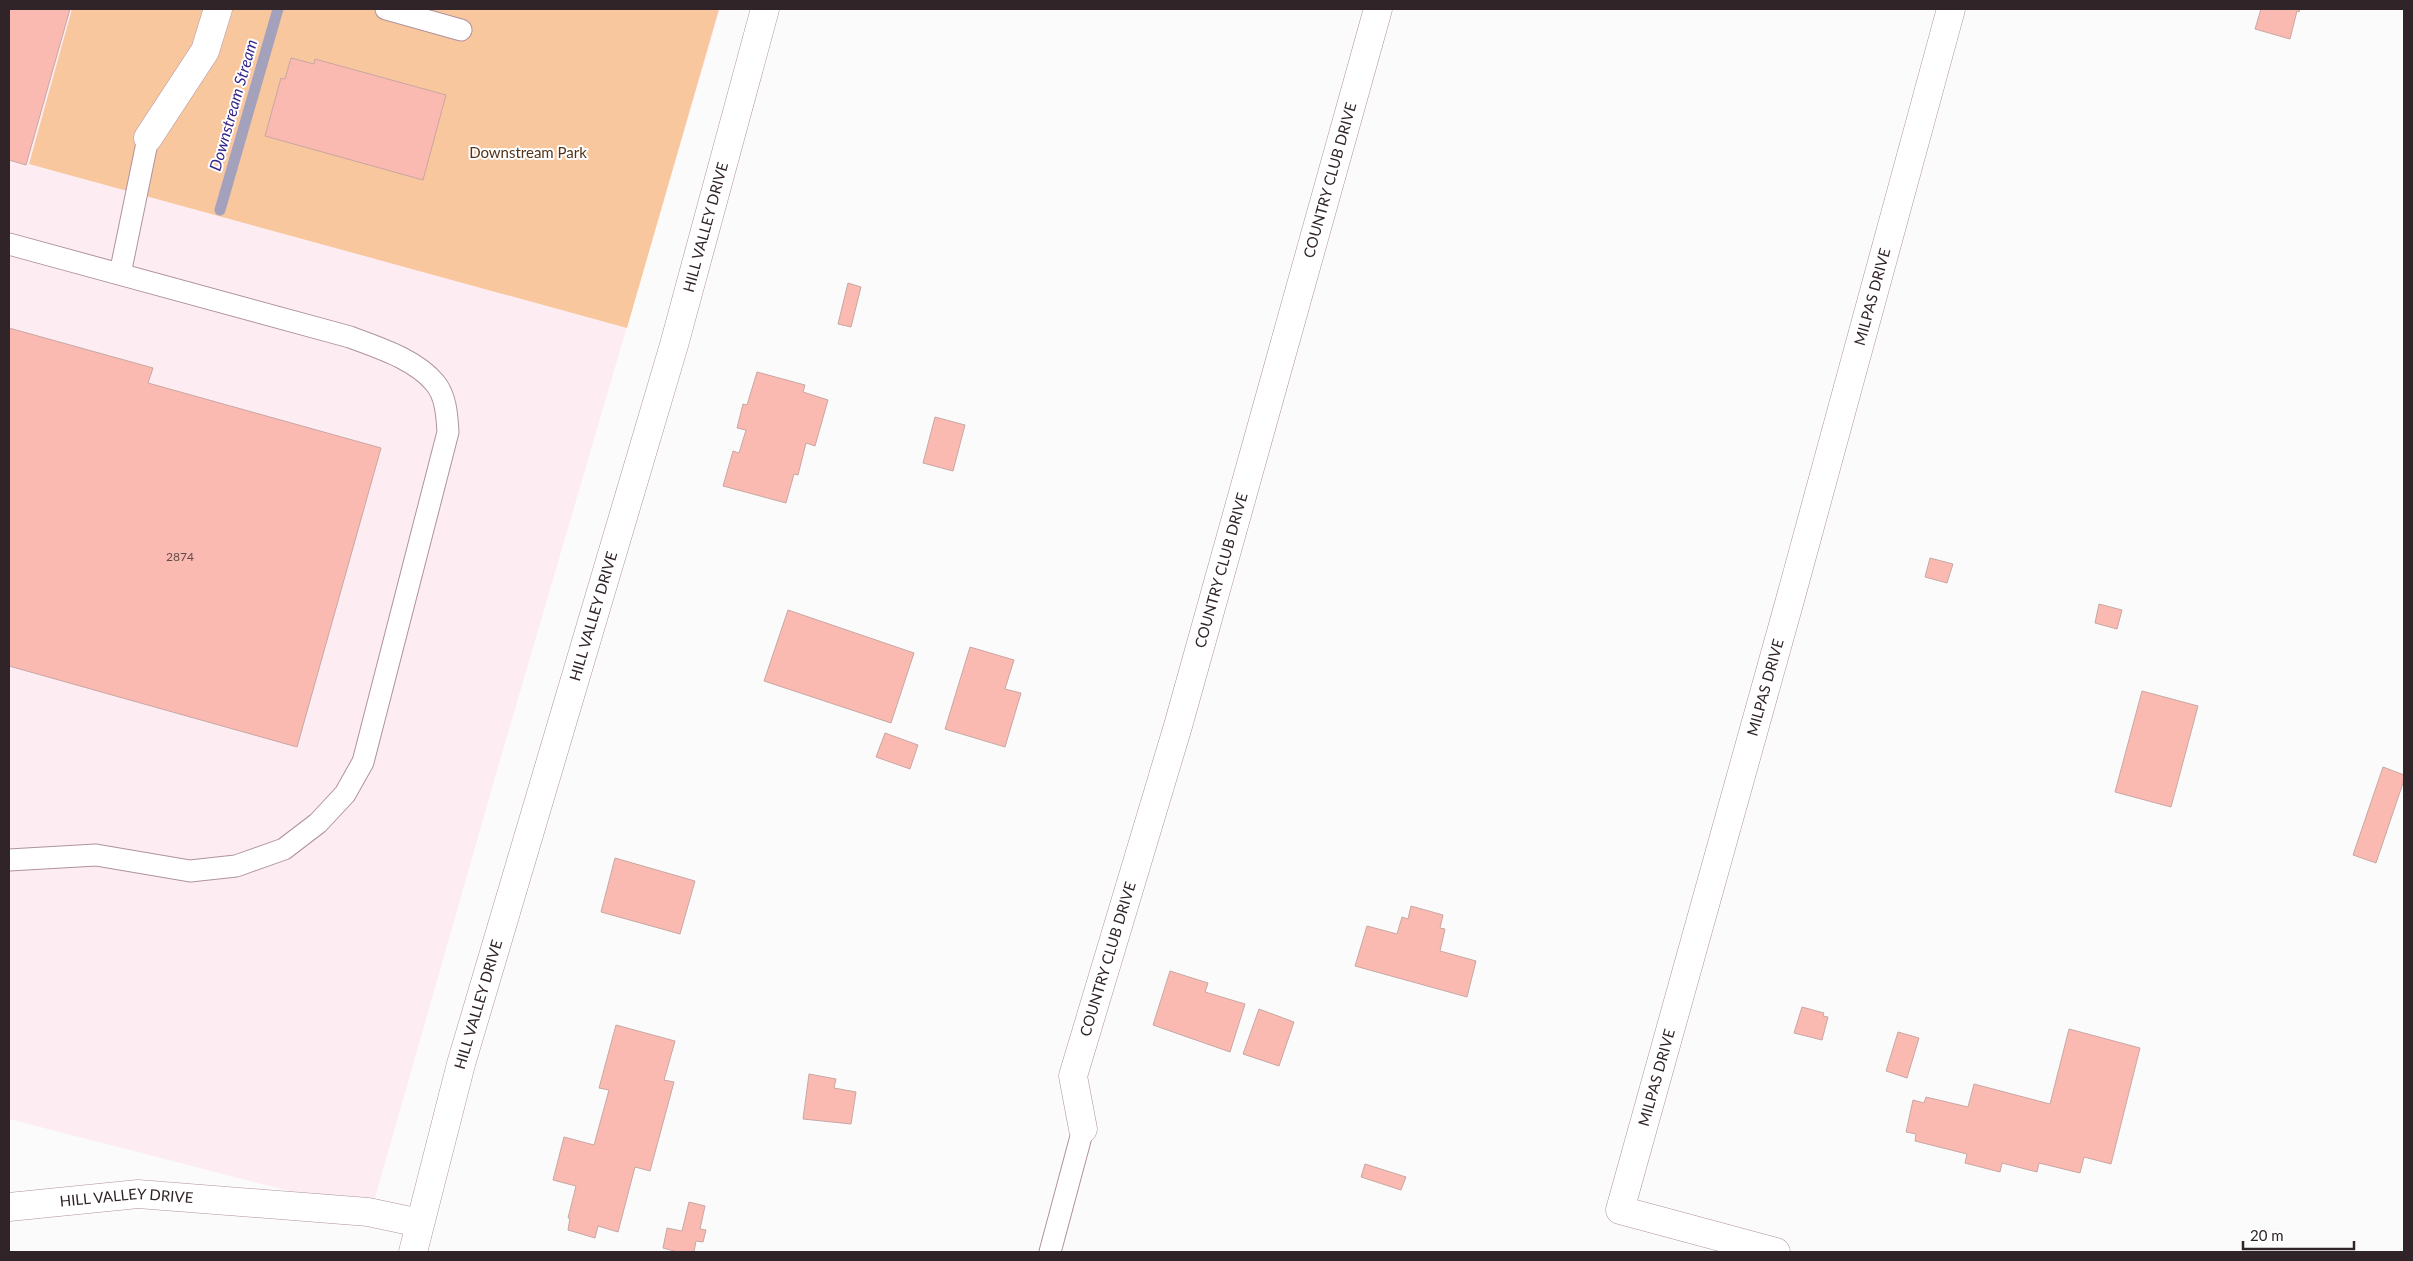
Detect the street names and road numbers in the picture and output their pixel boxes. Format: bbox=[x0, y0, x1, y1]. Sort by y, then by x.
street label: COUNTRY CLUB DRIVE bbox=[1299, 100, 1360, 260]
street label: HILL VALLEY DRIVE bbox=[679, 160, 731, 294]
street label: MILPAS DRIVE bbox=[1850, 246, 1893, 347]
street label: COUNTRY CLUB DRIVE bbox=[1190, 490, 1251, 650]
street label: HILL VALLEY DRIVE bbox=[565, 549, 620, 683]
street label: MILPAS DRIVE bbox=[1743, 637, 1787, 738]
street label: COUNTRY CLUB DRIVE bbox=[1075, 879, 1139, 1038]
street label: HILL VALLEY DRIVE bbox=[450, 937, 505, 1071]
street label: MILPAS DRIVE bbox=[1634, 1027, 1678, 1128]
street label: HILL VALLEY DRIVE bbox=[59, 1184, 194, 1210]

